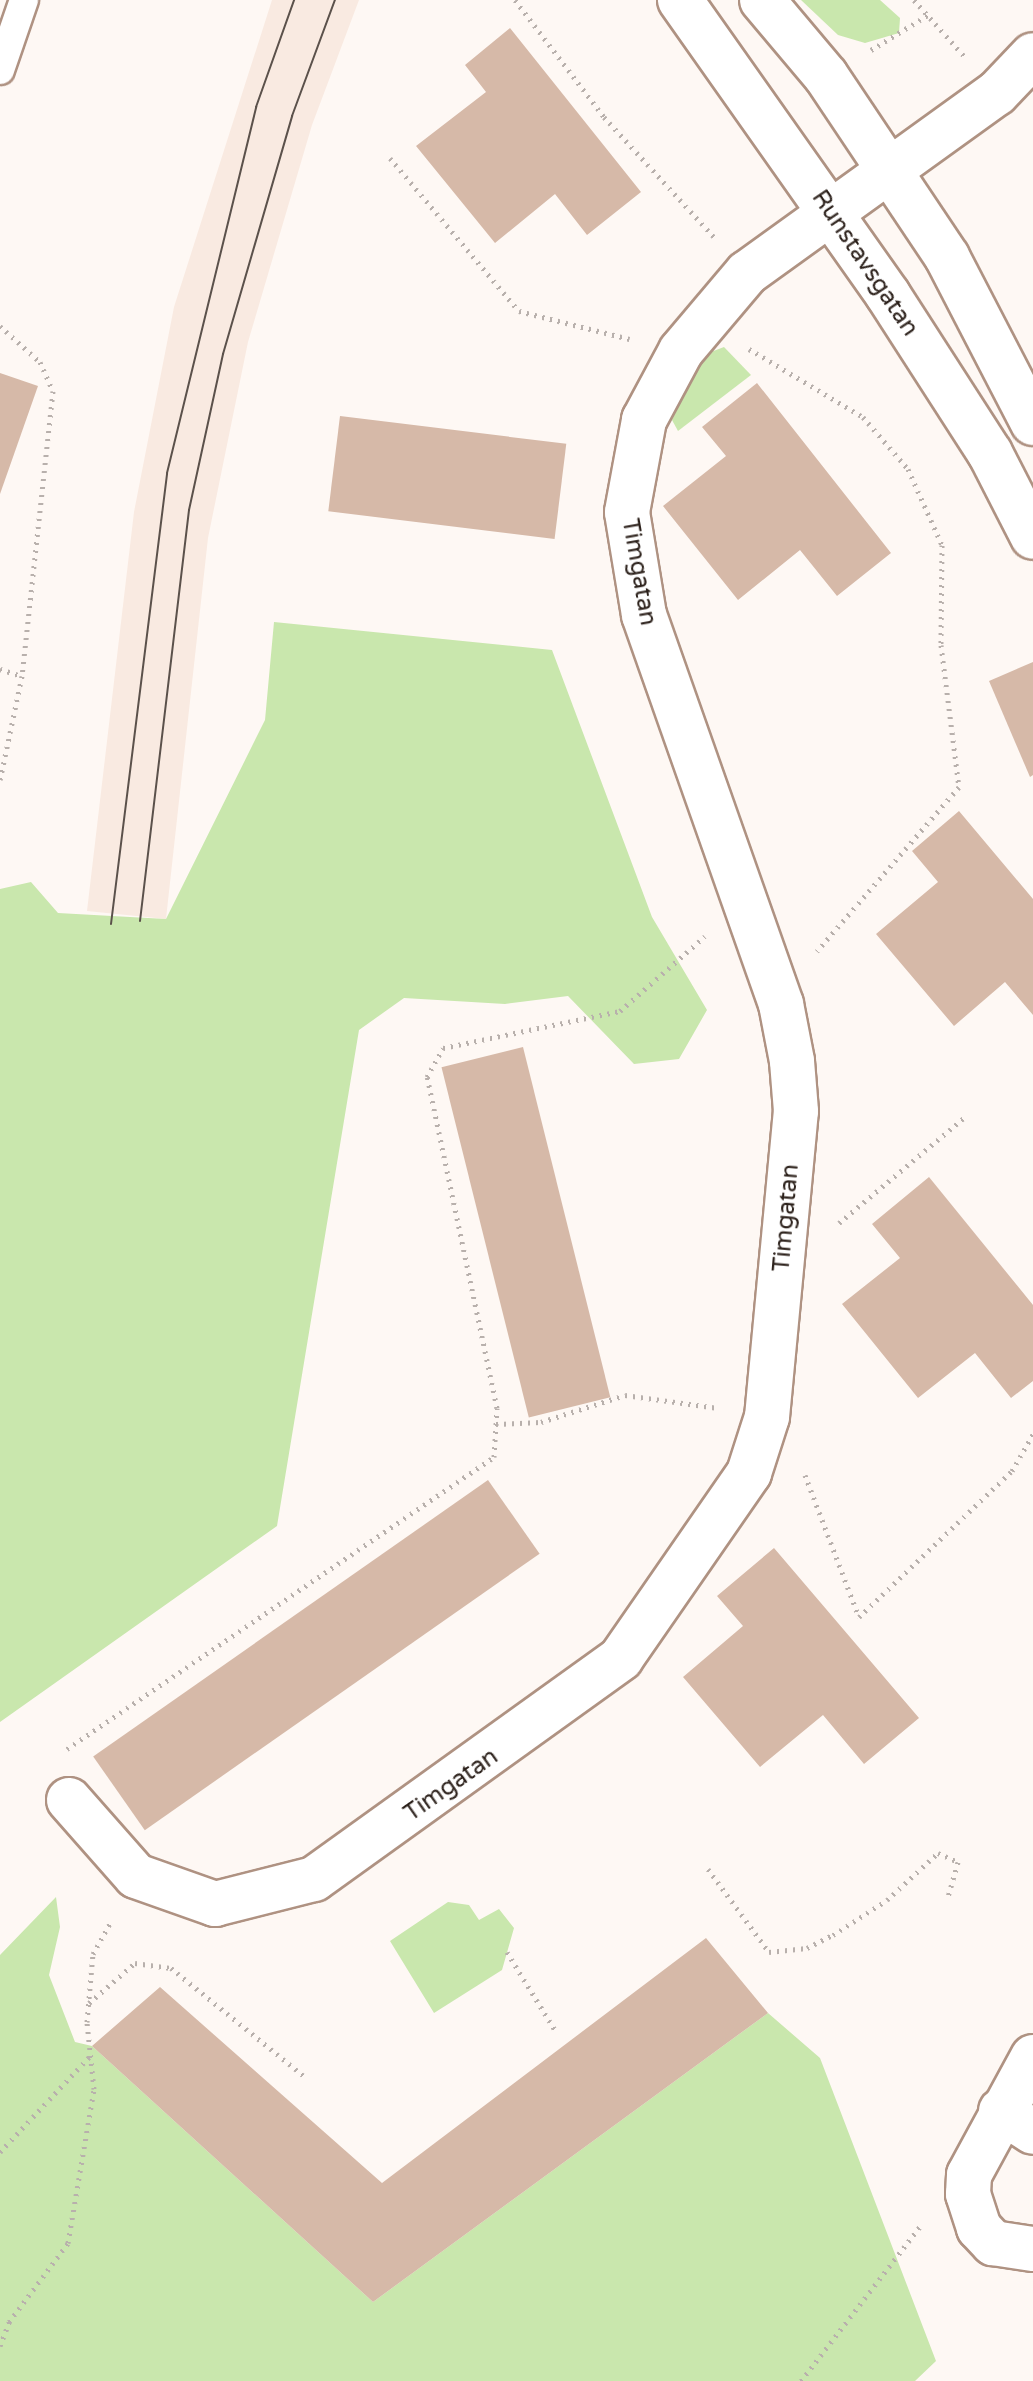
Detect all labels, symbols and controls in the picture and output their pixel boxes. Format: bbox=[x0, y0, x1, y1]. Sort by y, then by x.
street label: Runstavsgatan bbox=[806, 184, 924, 342]
street label: Timgatan bbox=[615, 516, 663, 628]
street label: Timgatan bbox=[767, 1163, 805, 1273]
street label: Timgatan bbox=[399, 1742, 503, 1828]

